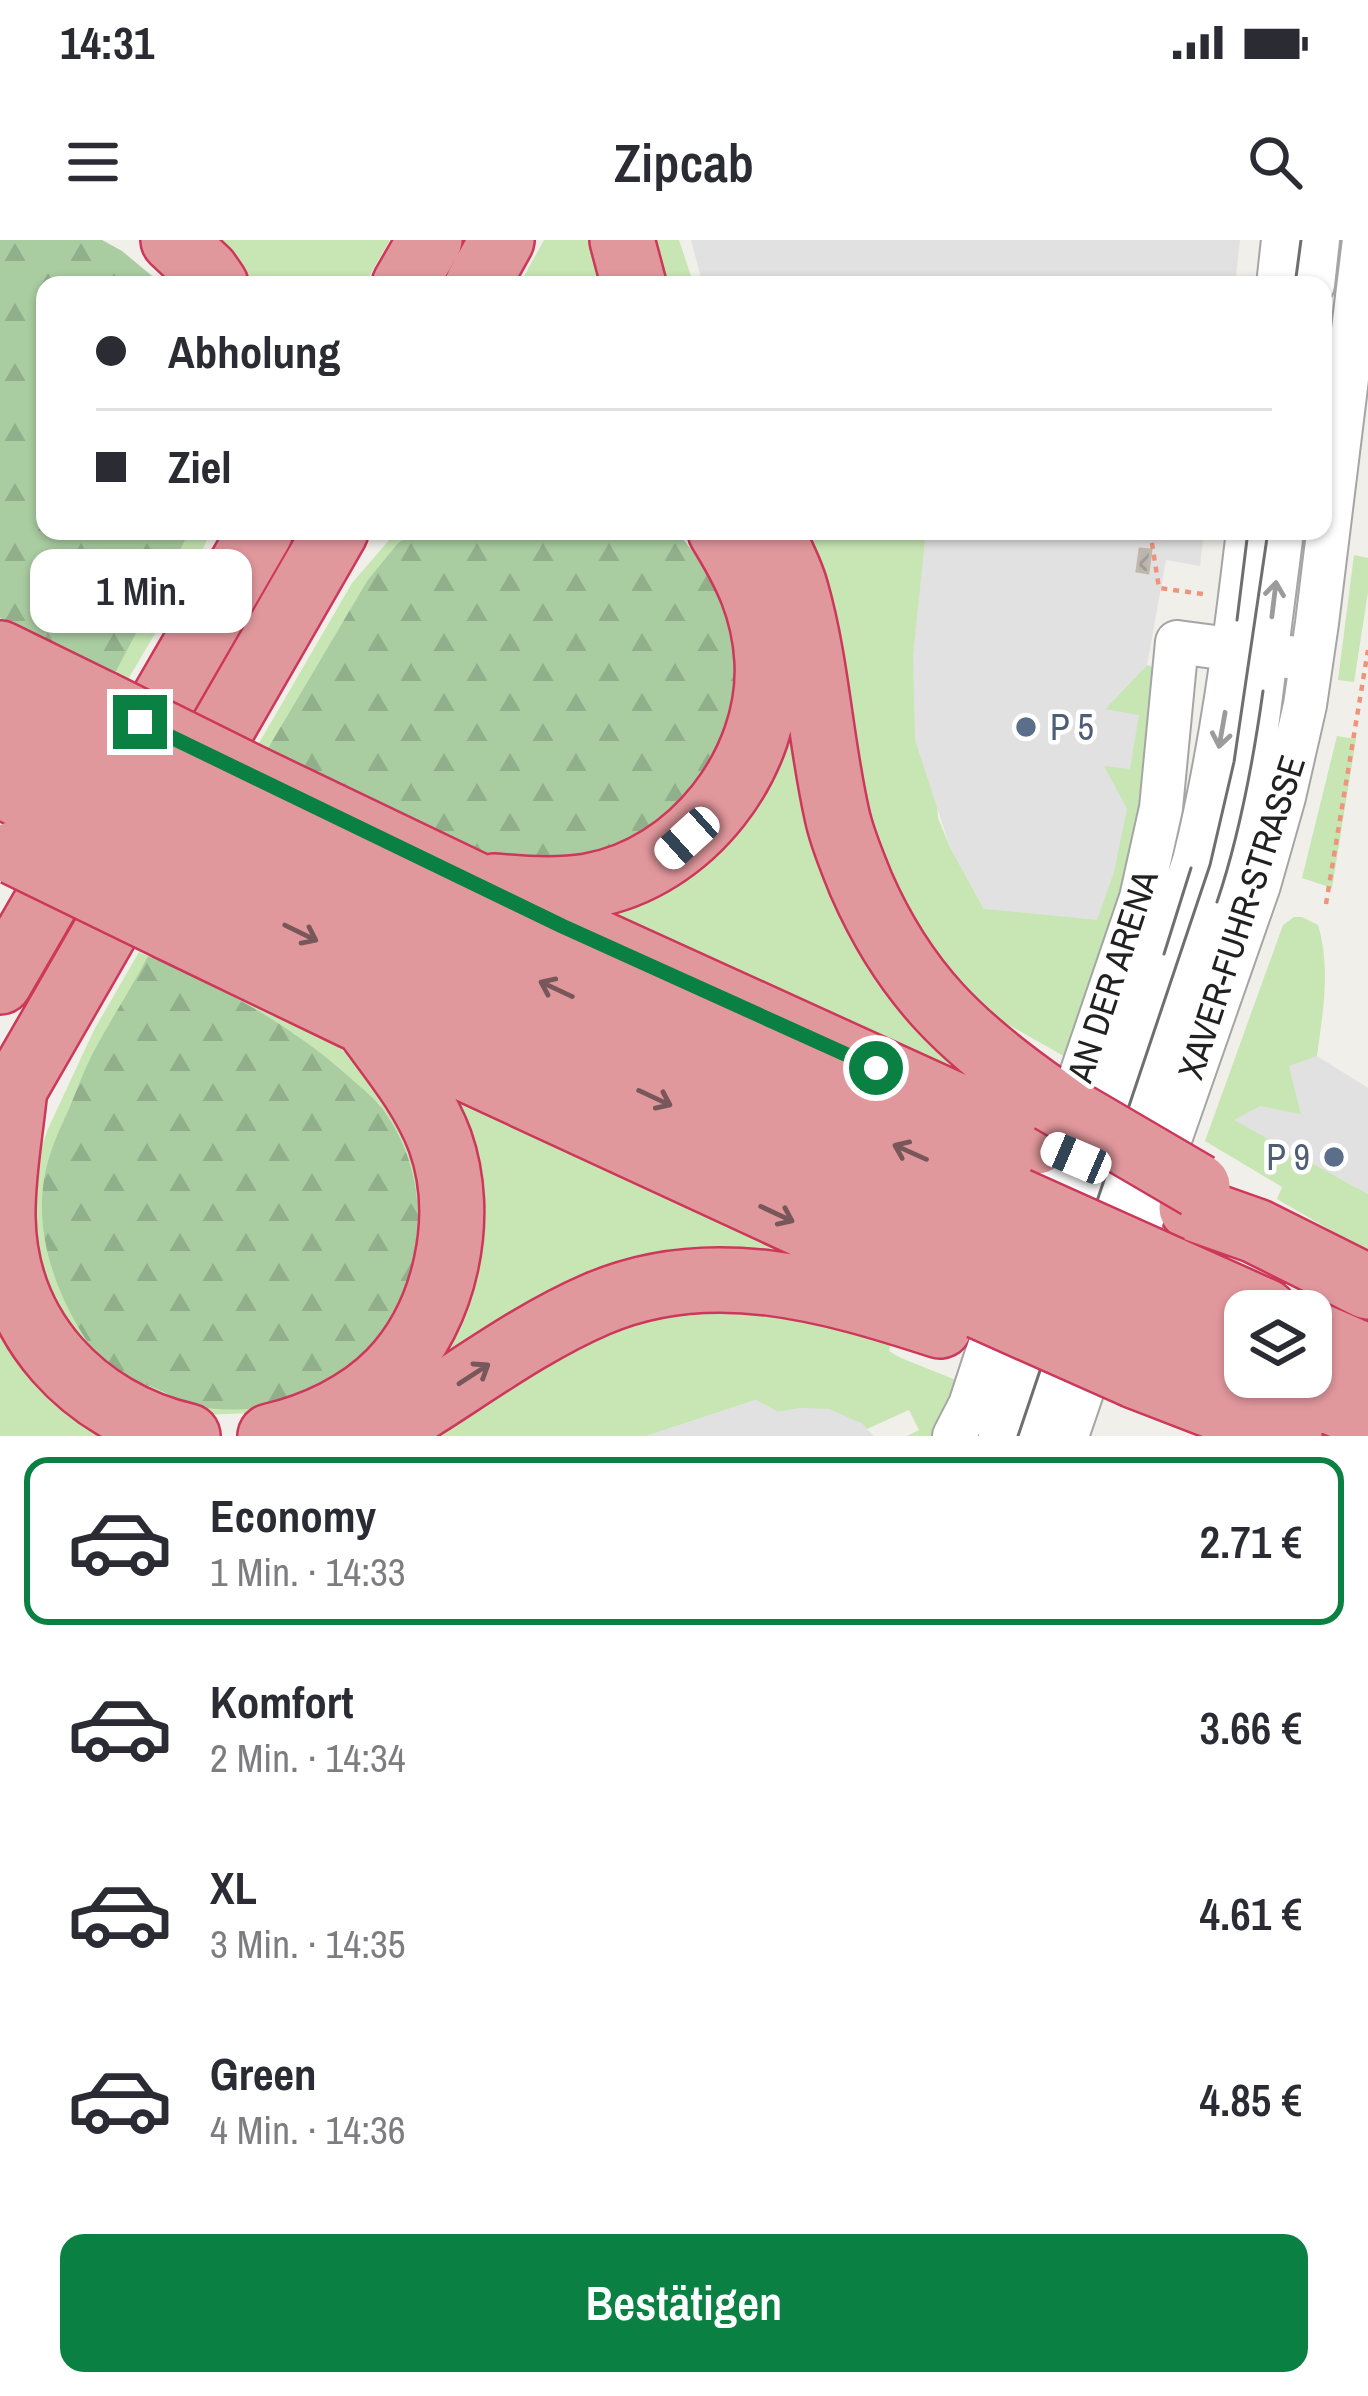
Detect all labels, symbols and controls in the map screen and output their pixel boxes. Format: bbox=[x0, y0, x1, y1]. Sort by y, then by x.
text: 14:31 bbox=[60, 12, 154, 73]
text: Zipcab bbox=[614, 126, 754, 199]
icon: menu bbox=[60, 129, 126, 195]
icon: search bbox=[1242, 129, 1308, 195]
text: Abholung bbox=[168, 321, 340, 382]
text: Ziel bbox=[168, 436, 232, 497]
callout: 1 Min. bbox=[29, 548, 251, 632]
text: 1 Min. bbox=[96, 565, 186, 617]
one-way arrow bbox=[1264, 580, 1286, 619]
route end bbox=[113, 695, 167, 749]
place label: P 5 bbox=[1050, 703, 1094, 751]
one-way arrow bbox=[1209, 710, 1232, 749]
marker: P 5 bbox=[1013, 714, 1039, 740]
street label: XAVER-FUHR-STRASSE bbox=[1166, 749, 1316, 1085]
car bbox=[648, 801, 726, 875]
street label: AN DER ARENA bbox=[1055, 864, 1169, 1089]
one-way arrow bbox=[282, 923, 318, 945]
one-way arrow bbox=[539, 977, 575, 999]
route start bbox=[849, 1041, 903, 1095]
one-way arrow bbox=[636, 1088, 672, 1110]
car bbox=[1036, 1127, 1116, 1189]
place label: P 9 bbox=[1266, 1133, 1310, 1181]
one-way arrow bbox=[893, 1139, 929, 1161]
marker: P 9 bbox=[1321, 1144, 1347, 1170]
one-way arrow bbox=[758, 1204, 794, 1226]
map controls bbox=[1224, 1290, 1332, 1398]
button: layers bbox=[1224, 1290, 1332, 1398]
one-way arrow bbox=[457, 1362, 491, 1387]
text: Economy bbox=[210, 1485, 376, 1546]
icon: car bbox=[66, 1487, 174, 1595]
text: 2.71 € bbox=[1199, 1511, 1302, 1572]
text: 1 Min. · 14:33 bbox=[210, 1546, 406, 1598]
text: Komfort bbox=[210, 1671, 353, 1732]
icon: car bbox=[66, 1673, 174, 1781]
text: 3.66 € bbox=[1199, 1697, 1302, 1758]
text: 2 Min. · 14:34 bbox=[210, 1732, 406, 1784]
text: XL bbox=[210, 1857, 257, 1918]
icon: car bbox=[66, 1859, 174, 1967]
text: 4.61 € bbox=[1199, 1883, 1302, 1944]
text: 3 Min. · 14:35 bbox=[210, 1918, 406, 1970]
text: Green bbox=[210, 2043, 317, 2104]
icon: car bbox=[66, 2045, 174, 2153]
text: 4.85 € bbox=[1199, 2069, 1302, 2130]
text: 4 Min. · 14:36 bbox=[210, 2104, 406, 2156]
button: Bestätigen bbox=[60, 2234, 1308, 2372]

